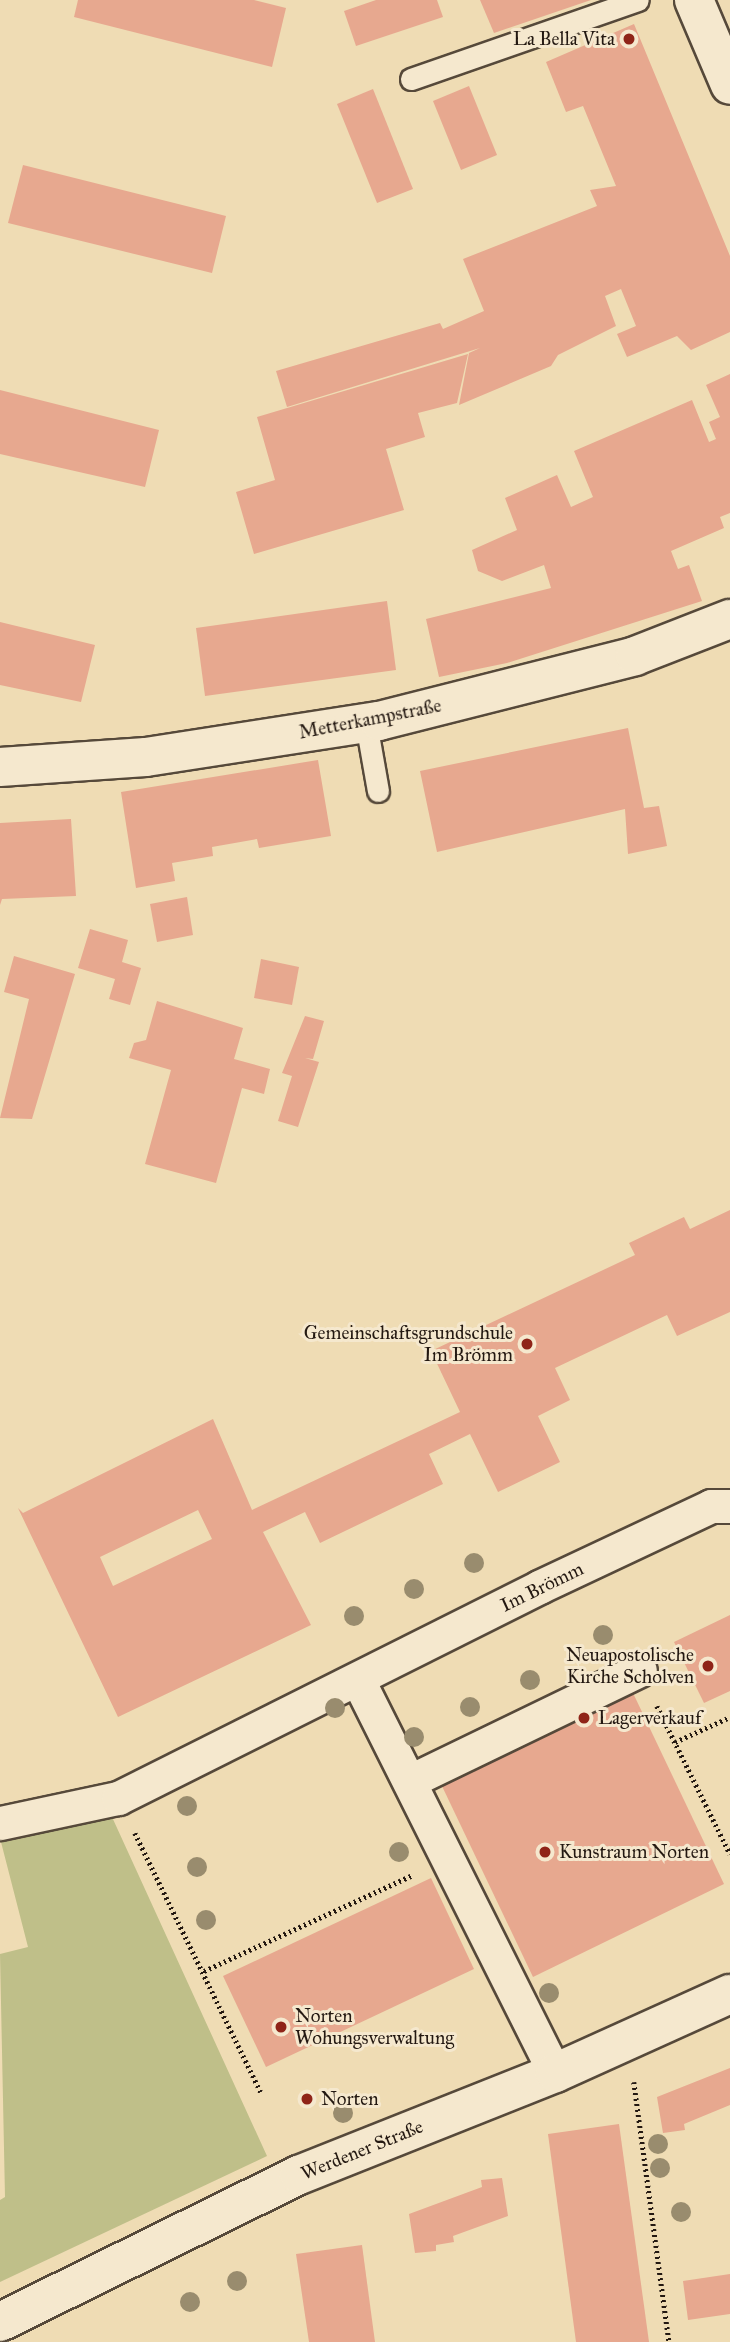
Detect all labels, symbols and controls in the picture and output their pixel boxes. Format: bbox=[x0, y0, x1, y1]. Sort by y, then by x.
place label: La Bella Vita bbox=[513, 28, 615, 50]
marker: La Bella Vita bbox=[621, 31, 637, 47]
street label: Metterkampstraße bbox=[297, 694, 443, 744]
place label: Gemeinschaftsgrundschule Im Brömm bbox=[304, 1322, 513, 1366]
marker: Gemeinschaftsgrundschule Im Brömm bbox=[519, 1336, 535, 1352]
street label: Im Brömm bbox=[497, 1557, 587, 1617]
place label: Neuapostolische Kirche Scholven bbox=[566, 1644, 694, 1688]
marker: Neuapostolische Kirche Scholven bbox=[700, 1658, 716, 1674]
place label: Lagerverkauf bbox=[598, 1707, 701, 1729]
marker: Lagerverkauf bbox=[576, 1710, 592, 1726]
place label: Kunstraum Norten bbox=[559, 1841, 709, 1863]
marker: Kunstraum Norten bbox=[537, 1844, 553, 1860]
place label: Norten Wohungsverwaltung bbox=[295, 2005, 454, 2049]
marker: Norten Wohungsverwaltung bbox=[273, 2019, 289, 2035]
place label: Norten bbox=[321, 2088, 378, 2110]
marker: Norten bbox=[299, 2091, 315, 2107]
street label: Werdener Straße bbox=[298, 2115, 426, 2185]

